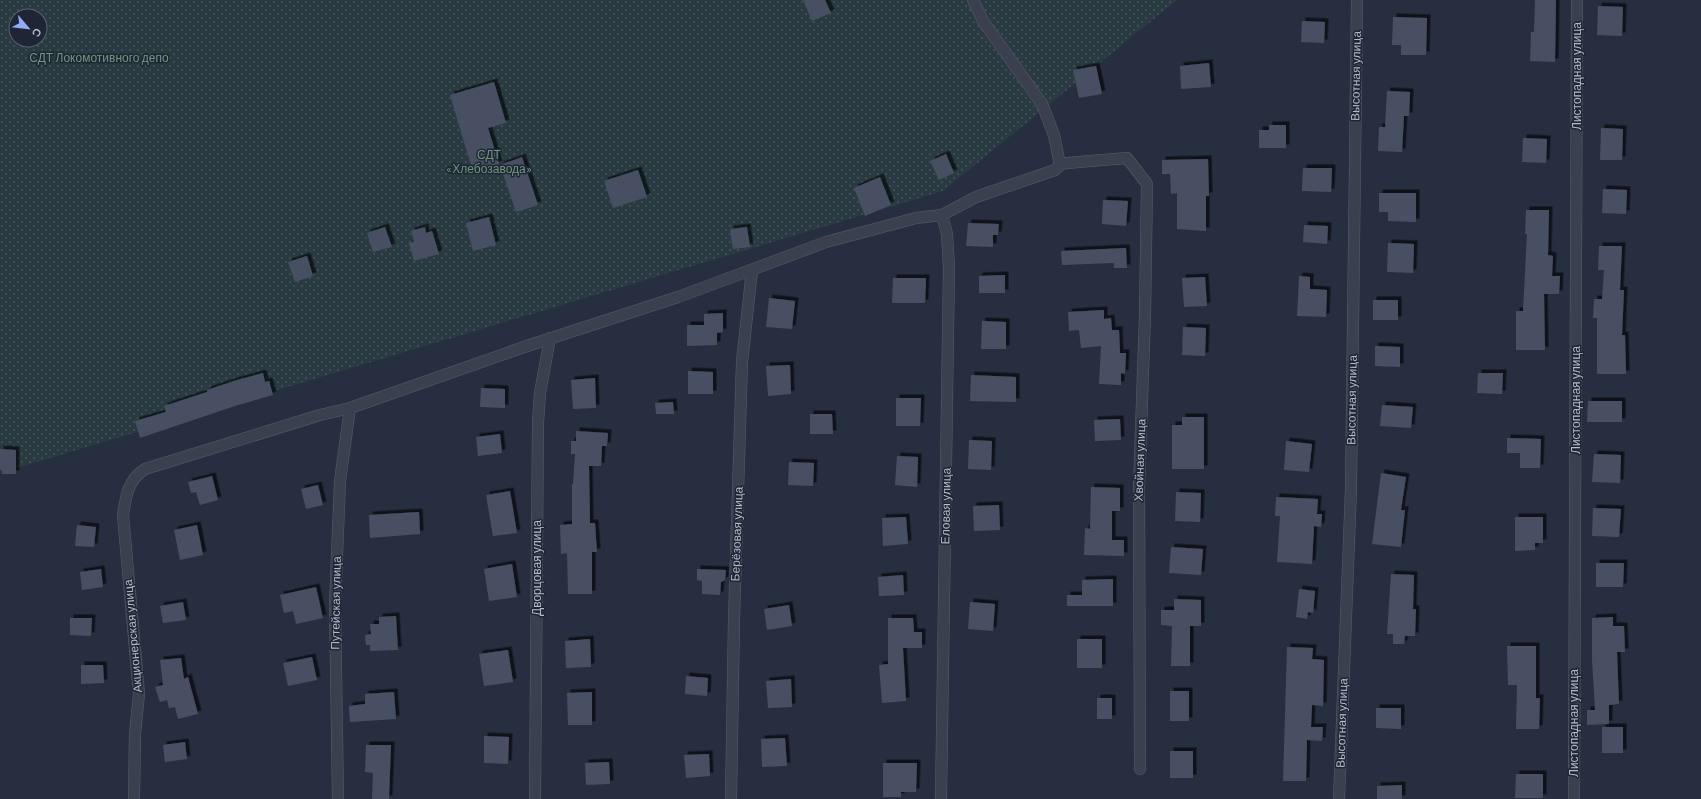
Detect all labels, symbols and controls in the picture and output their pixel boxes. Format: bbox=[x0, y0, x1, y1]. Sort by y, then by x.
north arrow bbox=[8, 8, 48, 48]
street label: Листопадная улица bbox=[1569, 22, 1584, 130]
text: С bbox=[30, 26, 45, 40]
street label: Высотная улица bbox=[1347, 31, 1364, 121]
park label: СДТ Локомотивного депо bbox=[29, 50, 169, 65]
park label: СДТ «Хлебозавода» bbox=[446, 147, 532, 176]
street label: Листопадная улица bbox=[1568, 346, 1583, 454]
street label: Высотная улица bbox=[1343, 355, 1360, 445]
street label: Хвойная улица bbox=[1131, 418, 1148, 502]
street label: Еловая улица bbox=[937, 467, 954, 544]
street label: Берёзовая улица bbox=[727, 486, 746, 582]
street label: Дворцовая улица bbox=[529, 520, 544, 616]
street label: Путейская улица bbox=[327, 556, 344, 650]
street label: Акционерская улица bbox=[120, 579, 145, 693]
street label: Листопадная улица bbox=[1566, 669, 1581, 777]
street label: Высотная улица bbox=[1332, 677, 1351, 768]

